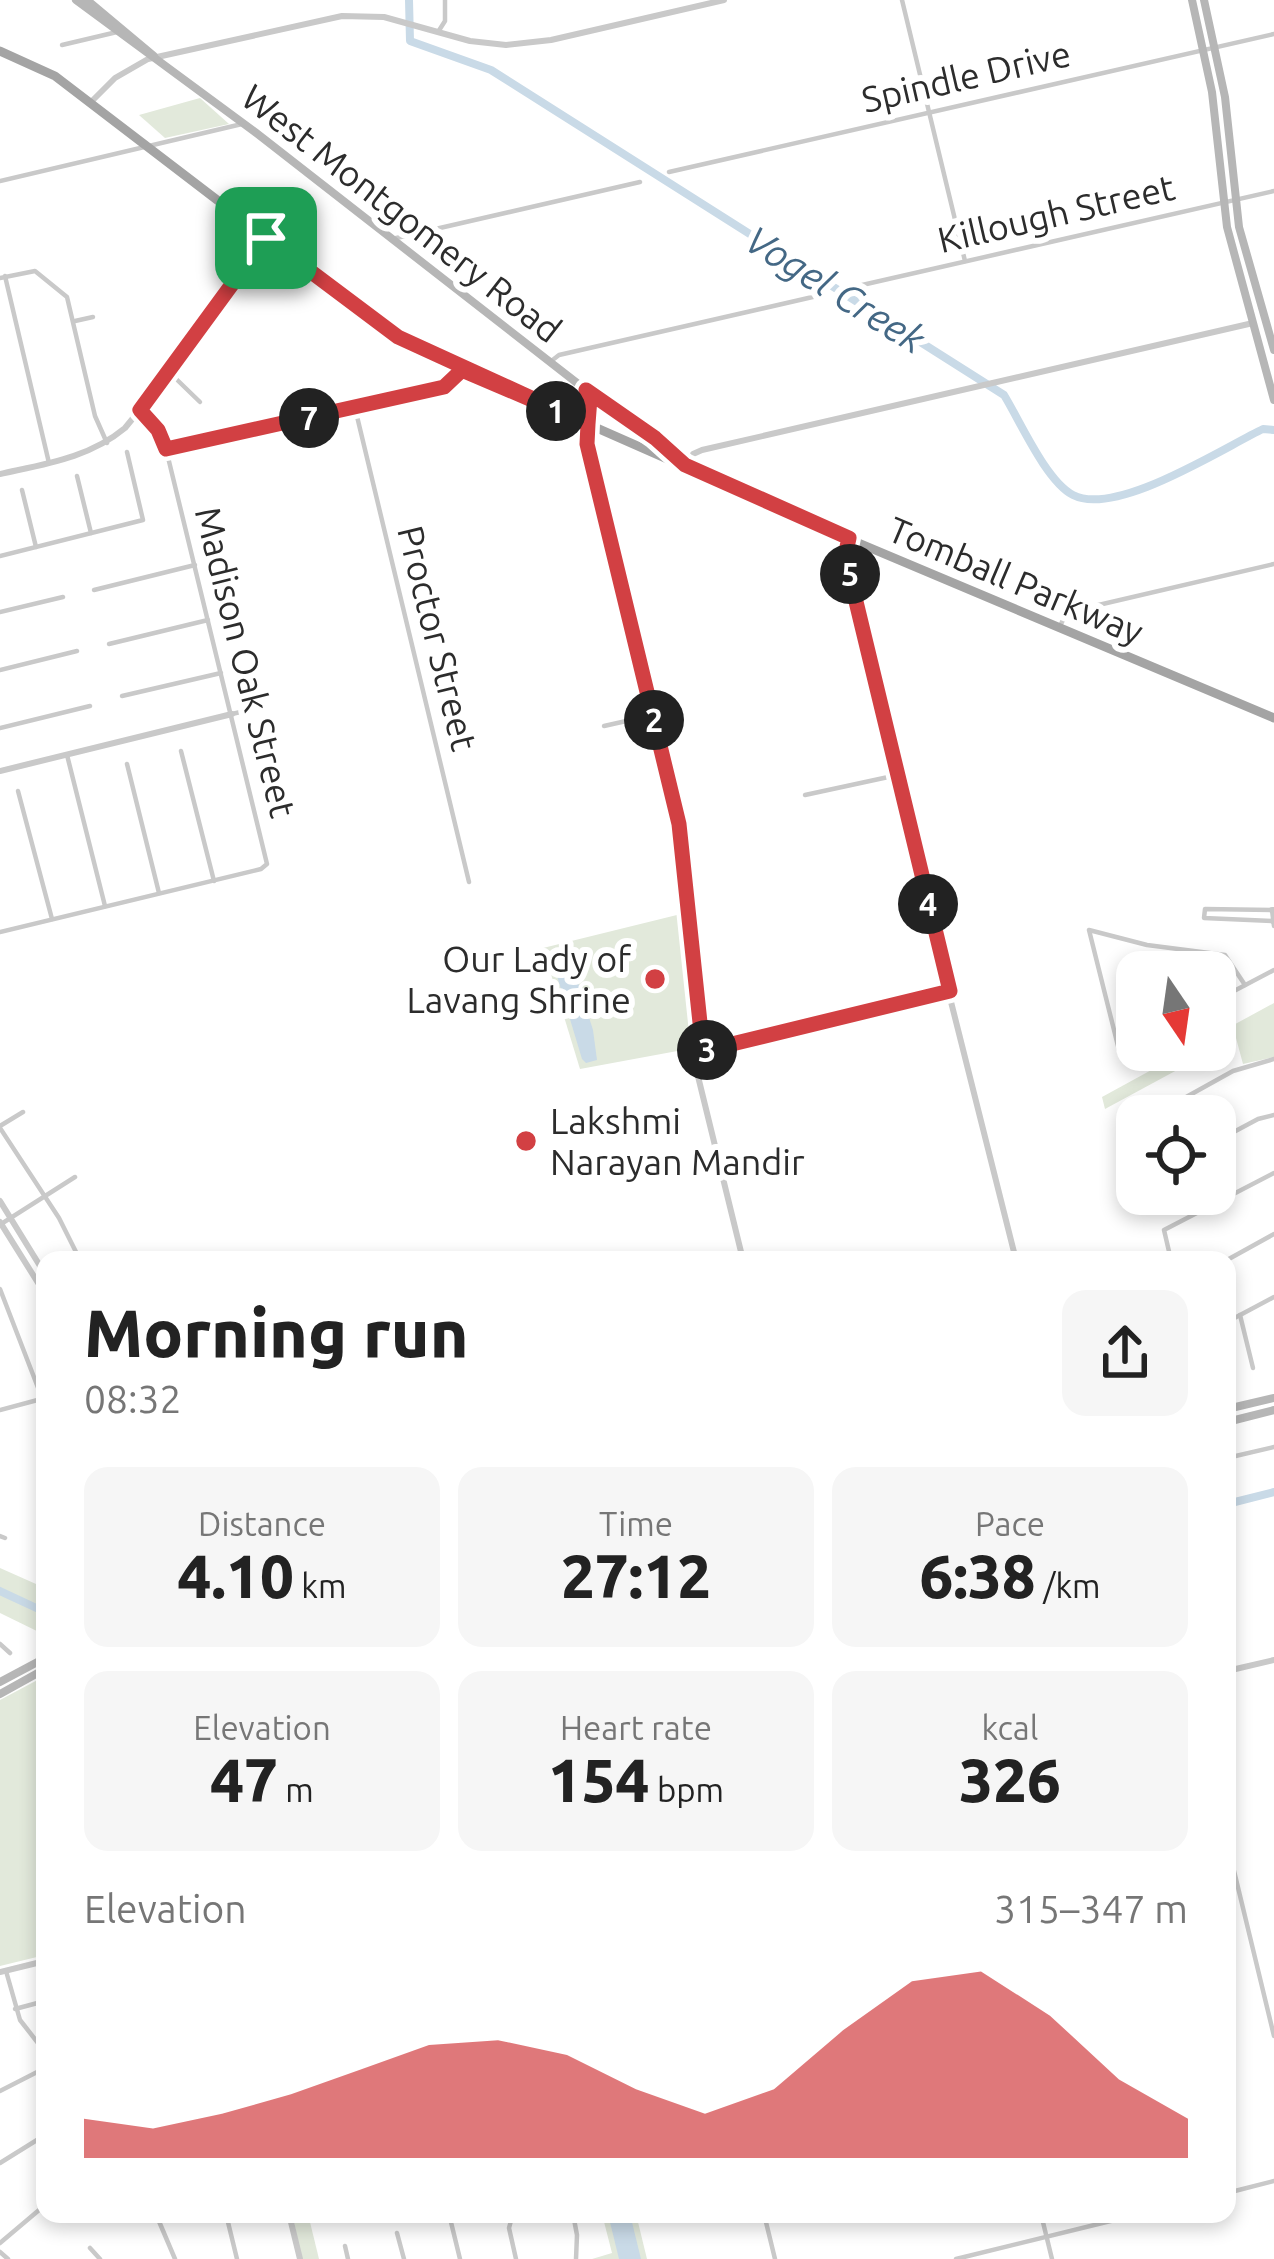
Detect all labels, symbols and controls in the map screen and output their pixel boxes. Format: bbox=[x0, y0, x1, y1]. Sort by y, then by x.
street label: Spindle Drive bbox=[858, 32, 1074, 120]
street label: West Montgomery Road bbox=[234, 76, 570, 350]
street label: Killough Street bbox=[934, 166, 1178, 260]
pin bbox=[215, 187, 317, 289]
icon: arrive bbox=[233, 205, 299, 271]
water label: Vogel Creek bbox=[738, 217, 934, 361]
pin: 1 bbox=[526, 381, 586, 441]
pin: 7 bbox=[279, 388, 339, 448]
text: 1 bbox=[547, 392, 565, 429]
text: 7 bbox=[300, 399, 318, 436]
street label: Madison Oak Street bbox=[188, 503, 304, 821]
street label: Tomball Parkway bbox=[883, 508, 1149, 652]
street label: Proctor Street bbox=[390, 521, 486, 755]
pin: 5 bbox=[820, 544, 880, 604]
text: 5 bbox=[841, 555, 859, 592]
pin: 2 bbox=[624, 690, 684, 750]
text: 2 bbox=[645, 701, 663, 738]
pin: 4 bbox=[898, 874, 958, 934]
text: 4 bbox=[919, 885, 937, 922]
place label: Our Lady of Lavang Shrine bbox=[406, 938, 631, 1020]
north arrow bbox=[1116, 951, 1236, 1071]
map controls bbox=[1116, 951, 1236, 1215]
marker: Our Lady of Lavang Shrine bbox=[642, 966, 668, 992]
pin: 3 bbox=[677, 1020, 737, 1080]
text: 3 bbox=[698, 1031, 716, 1068]
button: locate bbox=[1116, 1095, 1236, 1215]
place label: Lakshmi Narayan Mandir bbox=[550, 1100, 805, 1182]
marker: Lakshmi Narayan Mandir bbox=[513, 1128, 539, 1154]
button: share bbox=[1062, 1290, 1188, 1416]
text: Morning run bbox=[84, 1295, 469, 1369]
text: 08:32 bbox=[84, 1377, 182, 1420]
text: Distance bbox=[198, 1505, 326, 1542]
text: Time bbox=[599, 1505, 673, 1542]
text: Pace bbox=[975, 1505, 1045, 1542]
text: 4.10 bbox=[178, 1542, 294, 1609]
text: 27:12 bbox=[561, 1542, 711, 1609]
text: 6:38 bbox=[919, 1542, 1036, 1609]
text: km bbox=[294, 1567, 346, 1604]
text: /km bbox=[1036, 1567, 1101, 1604]
text: Elevation bbox=[193, 1709, 331, 1746]
text: Heart rate bbox=[560, 1709, 712, 1746]
text: kcal bbox=[982, 1709, 1038, 1746]
text: 47 bbox=[210, 1746, 278, 1813]
text: 154 bbox=[548, 1746, 649, 1813]
text: 326 bbox=[959, 1746, 1061, 1813]
text: m bbox=[278, 1771, 314, 1808]
text: bpm bbox=[649, 1771, 724, 1808]
text: Elevation bbox=[84, 1887, 247, 1930]
text: 315–347 m bbox=[994, 1887, 1188, 1930]

